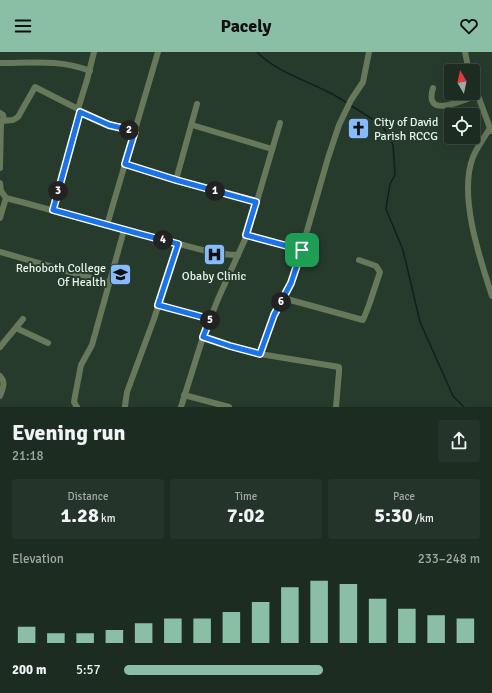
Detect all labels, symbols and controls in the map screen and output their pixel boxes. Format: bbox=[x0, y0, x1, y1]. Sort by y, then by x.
icon: menu bbox=[12, 15, 34, 37]
text: Pacely bbox=[220, 15, 272, 37]
icon: heart bbox=[458, 15, 480, 37]
north arrow bbox=[444, 64, 480, 100]
map controls bbox=[444, 64, 480, 144]
button: locate bbox=[444, 108, 480, 144]
place label: City of David Parish RCCG bbox=[374, 115, 438, 144]
church icon: City of David Parish RCCG bbox=[346, 116, 372, 142]
pin: 2 bbox=[119, 120, 139, 140]
text: 2 bbox=[126, 123, 132, 136]
pin: 3 bbox=[48, 181, 68, 201]
pin: 1 bbox=[205, 181, 225, 201]
text: 3 bbox=[55, 184, 61, 197]
text: 1 bbox=[212, 184, 218, 197]
pin: 4 bbox=[153, 230, 173, 250]
text: 4 bbox=[160, 233, 166, 246]
pin bbox=[285, 233, 319, 267]
icon: arrive bbox=[291, 239, 313, 261]
hospital icon: Obaby Clinic bbox=[201, 242, 227, 268]
place label: Rehoboth College Of Health bbox=[16, 261, 106, 290]
school or university icon: Rehoboth College Of Health bbox=[108, 262, 134, 288]
place label: Obaby Clinic bbox=[182, 269, 246, 284]
pin: 6 bbox=[271, 292, 291, 312]
text: 6 bbox=[278, 295, 284, 308]
pin: 5 bbox=[200, 310, 220, 330]
text: 5 bbox=[207, 313, 213, 326]
text: Evening run bbox=[12, 419, 126, 446]
button: share bbox=[438, 420, 480, 462]
text: 21:18 bbox=[12, 448, 44, 464]
text: Distance bbox=[68, 490, 108, 503]
text: Time bbox=[235, 490, 257, 503]
text: Pace bbox=[393, 490, 415, 503]
text: 1.28 bbox=[61, 503, 99, 528]
text: 7:02 bbox=[227, 503, 265, 528]
text: 5:30 bbox=[374, 503, 412, 528]
text: km bbox=[99, 512, 115, 525]
text: /km bbox=[412, 512, 434, 525]
text: Elevation bbox=[12, 551, 64, 567]
text: 233–248 m bbox=[418, 551, 480, 567]
text: 200 m bbox=[12, 662, 46, 678]
text: 5:57 bbox=[76, 662, 101, 678]

